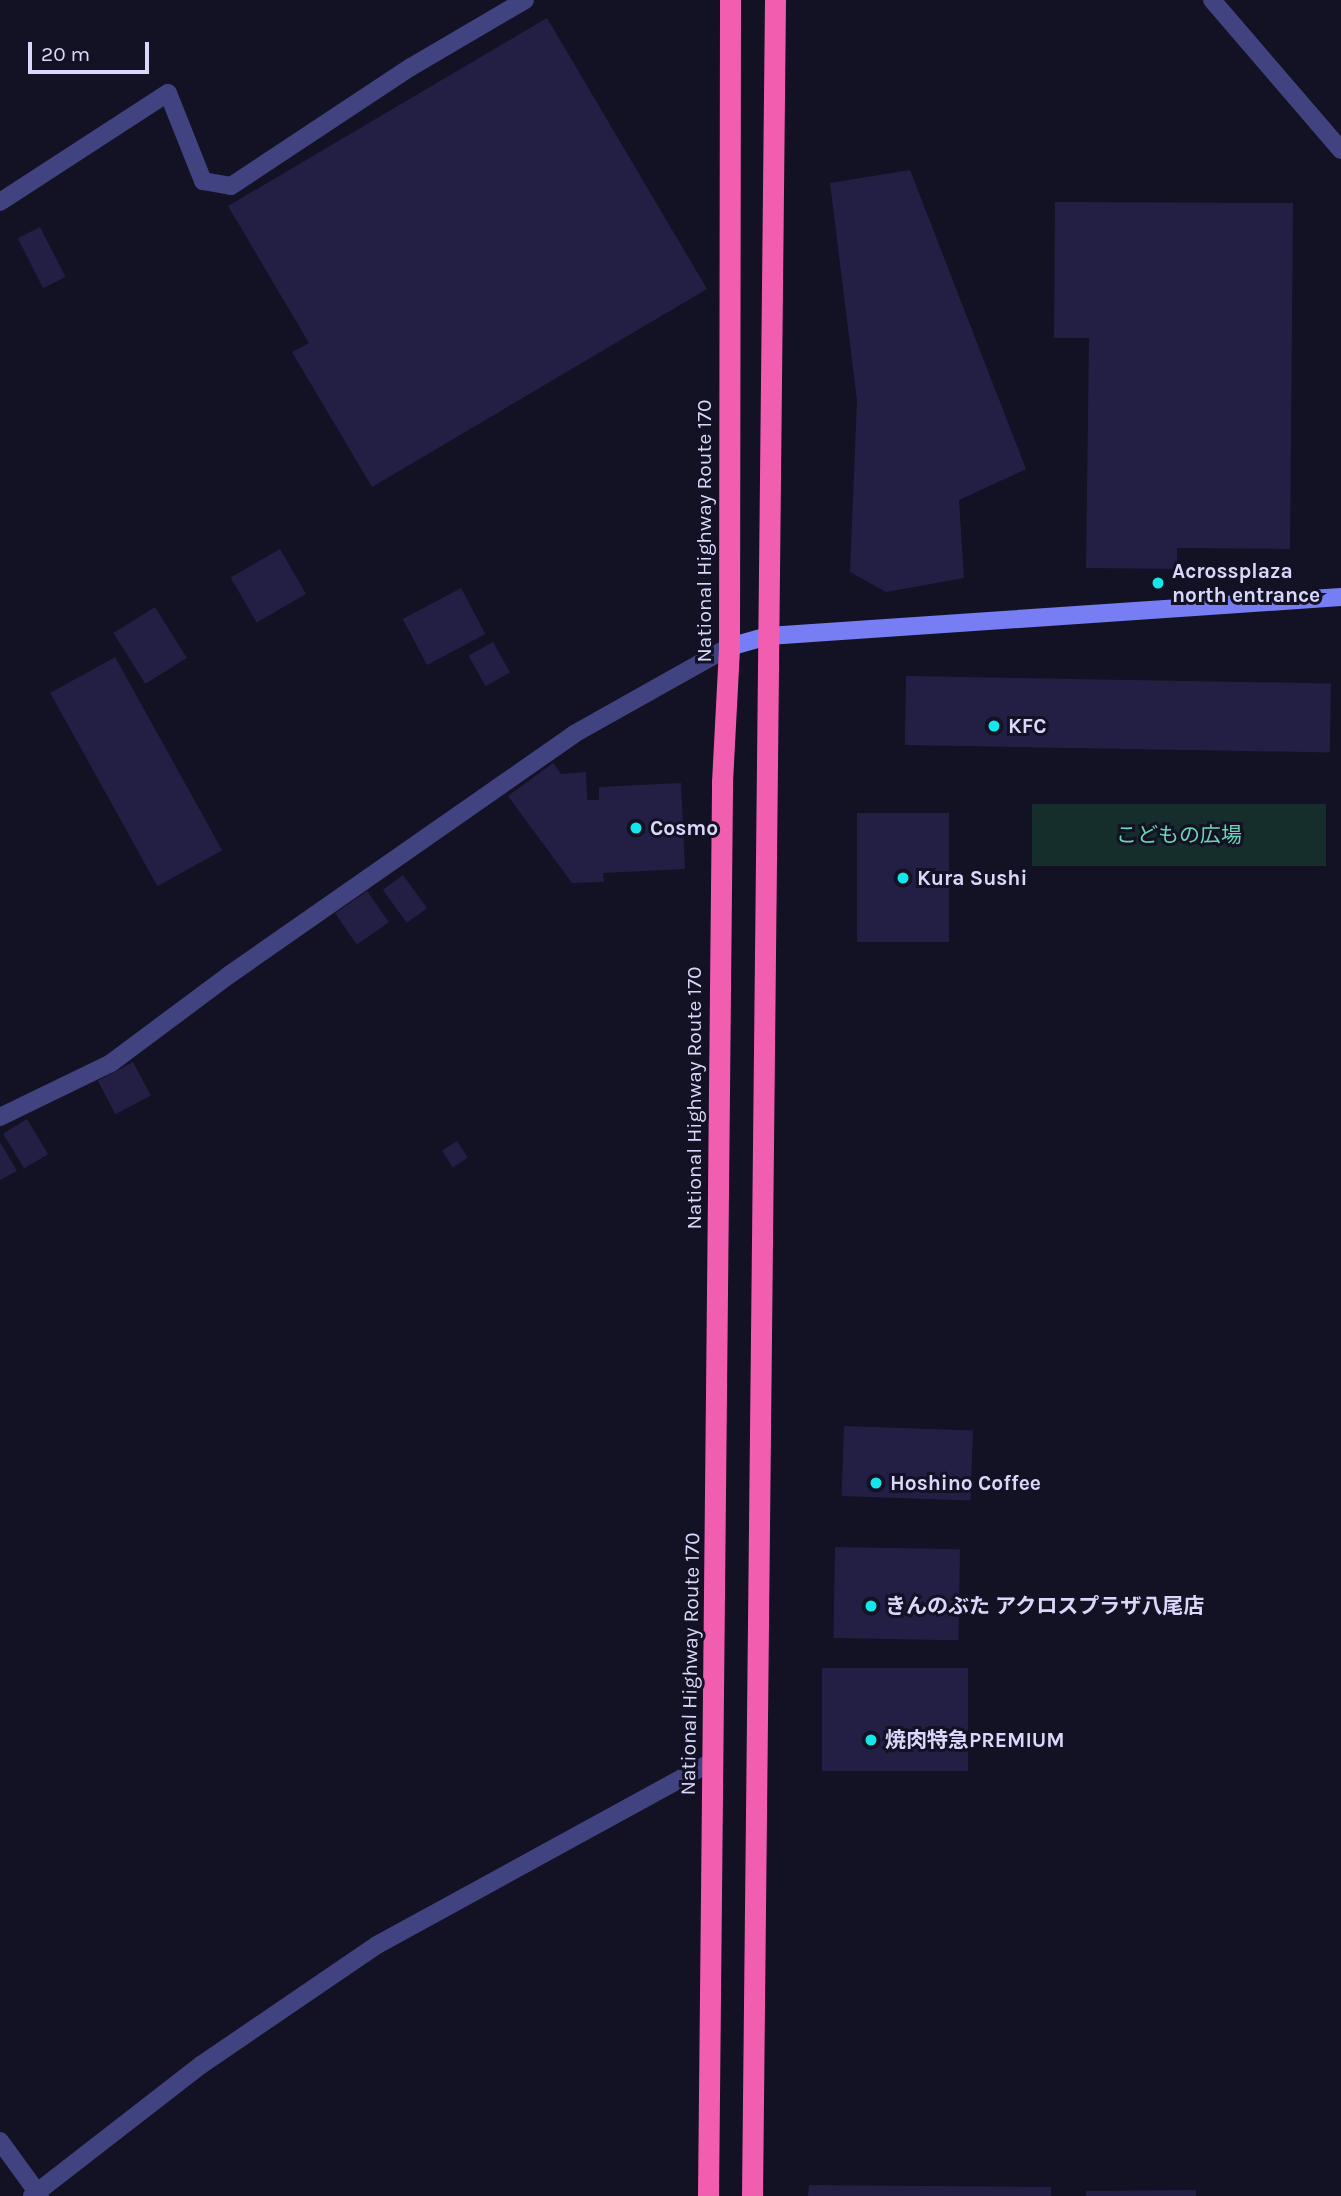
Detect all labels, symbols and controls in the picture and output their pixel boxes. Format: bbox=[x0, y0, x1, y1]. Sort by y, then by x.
scale bar bbox=[32, 28, 152, 72]
text: 20 m bbox=[41, 42, 90, 66]
street label: National Highway Route 170 bbox=[691, 399, 717, 663]
place label: Acrossplaza north entrance bbox=[1172, 558, 1320, 608]
marker: Acrossplaza north entrance bbox=[1150, 575, 1166, 591]
place label: KFC bbox=[1008, 713, 1047, 739]
marker: KFC bbox=[986, 718, 1002, 734]
place label: Cosmo bbox=[650, 815, 718, 841]
marker: Cosmo bbox=[628, 820, 644, 836]
park label: こどもの広場 bbox=[1116, 822, 1242, 848]
place label: Kura Sushi bbox=[917, 865, 1027, 891]
marker: Kura Sushi bbox=[895, 870, 911, 886]
street label: National Highway Route 170 bbox=[681, 966, 707, 1230]
place label: Hoshino Coffee bbox=[890, 1470, 1041, 1496]
marker: Hoshino Coffee bbox=[868, 1475, 884, 1491]
street label: National Highway Route 170 bbox=[675, 1532, 705, 1796]
place label: きんのぶた アクロスプラザ八尾店 bbox=[885, 1593, 1205, 1619]
marker: きんのぶた アクロスプラザ八尾店 bbox=[863, 1598, 879, 1614]
place label: 焼肉特急PREMIUM bbox=[885, 1727, 1065, 1753]
marker: 焼肉特急PREMIUM bbox=[863, 1732, 879, 1748]

